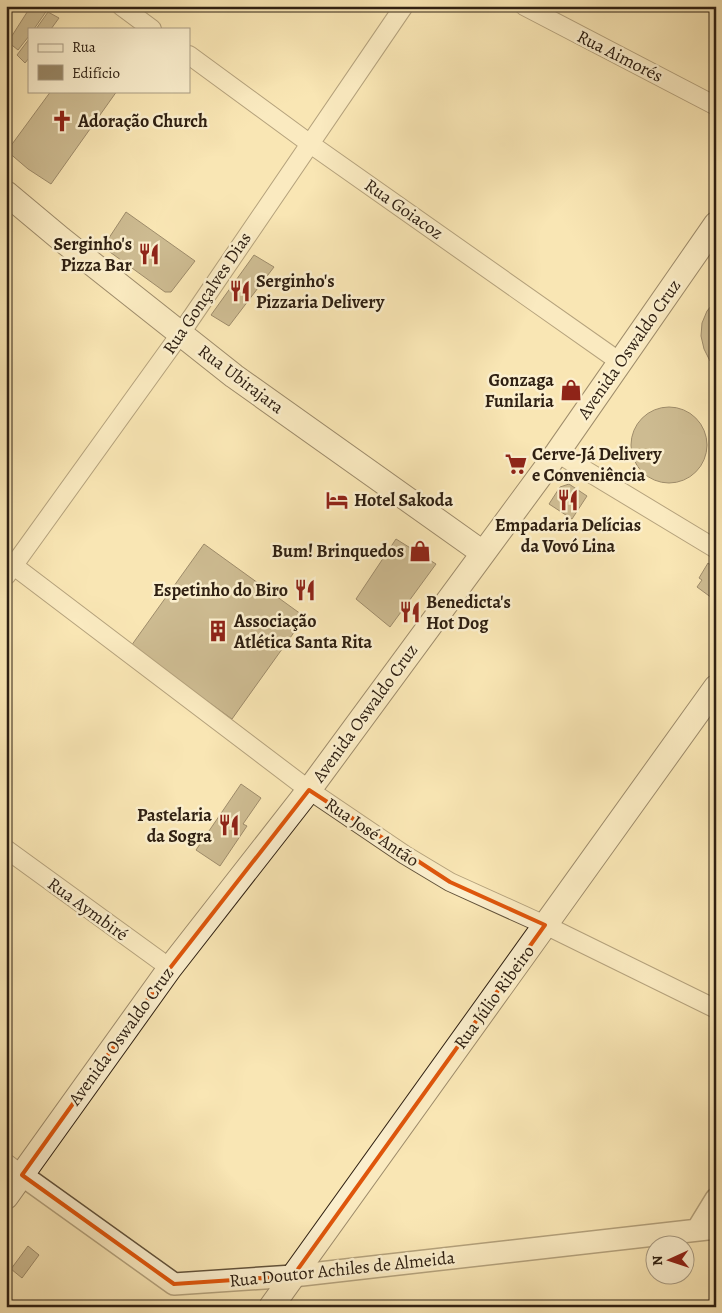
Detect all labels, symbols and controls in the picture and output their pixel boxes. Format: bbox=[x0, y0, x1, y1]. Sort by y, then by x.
street label: Rua Aimorés bbox=[573, 24, 667, 88]
legend bbox=[28, 28, 190, 92]
text: Rua bbox=[72, 37, 96, 57]
text: Edifício bbox=[72, 63, 120, 83]
church icon: Adoração Church bbox=[49, 108, 75, 134]
place label: Adoração Church bbox=[77, 109, 208, 133]
street label: Rua Goiacoz bbox=[360, 173, 448, 245]
street label: Rua Gonçalves Dias bbox=[157, 227, 257, 359]
place label: Serginho's Pizza Bar bbox=[53, 232, 133, 277]
restaurant icon: Serginho's Pizza Bar bbox=[136, 241, 162, 267]
place label: Serginho's Pizzaria Delivery bbox=[256, 269, 385, 314]
street label: Avenida Oswaldo Cruz bbox=[571, 274, 686, 424]
restaurant icon: Serginho's Pizzaria Delivery bbox=[227, 278, 253, 304]
street label: Rua Ubirajara bbox=[193, 339, 289, 420]
place label: Gonzaga Funilaria bbox=[485, 368, 554, 413]
shop icon: Gonzaga Funilaria bbox=[558, 377, 584, 403]
place label: Cerve-Já Delivery e Conveniência bbox=[532, 442, 662, 487]
supermarket icon: Cerve-Já Delivery e Conveniência bbox=[503, 451, 529, 477]
hotel icon: Hotel Sakoda bbox=[324, 487, 350, 513]
restaurant icon: Empadaria Delícias da Vovó Lina bbox=[555, 487, 581, 513]
place label: Hotel Sakoda bbox=[354, 488, 454, 512]
place label: Empadaria Delícias da Vovó Lina bbox=[495, 513, 641, 558]
shop icon: Bum! Brinquedos bbox=[407, 538, 433, 564]
place label: Bum! Brinquedos bbox=[272, 539, 404, 563]
restaurant icon: Espetinho do Biro bbox=[292, 577, 318, 603]
place label: Espetinho do Biro bbox=[153, 578, 288, 602]
place label: Benedicta's Hot Dog bbox=[426, 590, 511, 635]
restaurant icon: Benedicta's Hot Dog bbox=[397, 599, 423, 625]
place label: Associação Atlética Santa Rita bbox=[233, 609, 373, 654]
building icon: Associação Atlética Santa Rita bbox=[205, 618, 231, 644]
street label: Avenida Oswaldo Cruz bbox=[306, 639, 423, 788]
street label: Rua José Antão bbox=[320, 792, 424, 872]
place label: Pastelaria da Sogra bbox=[137, 803, 212, 848]
restaurant icon: Pastelaria da Sogra bbox=[216, 812, 242, 838]
street label: Rua Aymbiré bbox=[43, 872, 133, 946]
street label: Rua Júlio Ribeiro bbox=[448, 940, 540, 1054]
street label: Avenida Oswaldo Cruz bbox=[62, 962, 179, 1111]
north arrow bbox=[644, 1236, 694, 1286]
street label: Rua Doutor Achiles de Almeida bbox=[228, 1245, 457, 1293]
text: N bbox=[648, 1255, 667, 1266]

